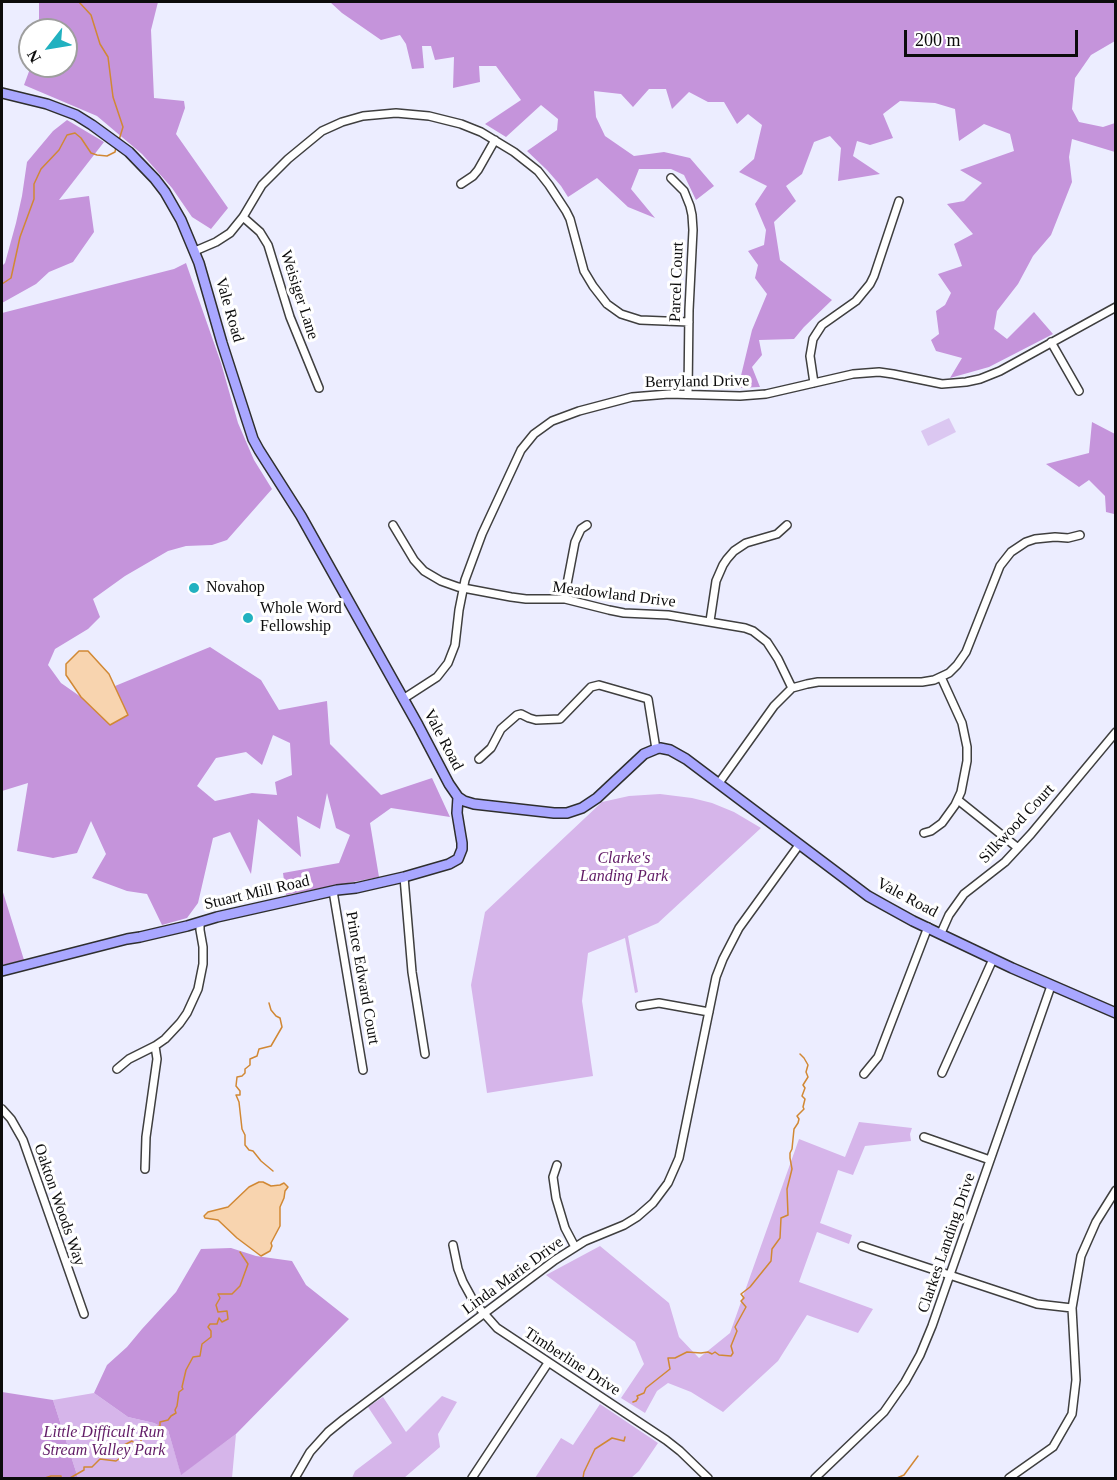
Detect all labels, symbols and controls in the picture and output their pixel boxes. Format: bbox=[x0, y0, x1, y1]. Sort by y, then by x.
north arrow bbox=[18, 18, 78, 78]
scale bar bbox=[907, 18, 1081, 56]
text: 200 m bbox=[915, 30, 961, 50]
text: N bbox=[24, 47, 44, 66]
street label: Parcel Court bbox=[666, 241, 688, 323]
street label: Weisiger Lane bbox=[276, 248, 322, 342]
street label: Vale Road bbox=[211, 276, 247, 344]
street label: Berryland Drive bbox=[645, 371, 749, 393]
place label: Novahop bbox=[206, 578, 265, 598]
street label: Meadowland Drive bbox=[551, 578, 677, 612]
marker: Novahop bbox=[187, 581, 201, 595]
place label: Whole Word Fellowship bbox=[260, 599, 342, 637]
marker: Whole Word Fellowship bbox=[241, 611, 255, 625]
street label: Vale Road bbox=[419, 706, 467, 774]
street label: Silkwood Court bbox=[975, 780, 1059, 868]
park label: Clarke's Landing Park bbox=[580, 849, 668, 887]
street label: Stuart Mill Road bbox=[202, 872, 312, 914]
street label: Vale Road bbox=[873, 874, 941, 922]
street label: Prince Edward Court bbox=[341, 910, 383, 1046]
street label: Oakton Woods Way bbox=[29, 1141, 89, 1269]
street label: Clarkes Landing Drive bbox=[914, 1171, 980, 1315]
street label: Linda Marie Drive bbox=[459, 1233, 567, 1319]
street label: Timberline Drive bbox=[520, 1324, 624, 1400]
park label: Little Difficult Run Stream Valley Park bbox=[43, 1423, 165, 1461]

